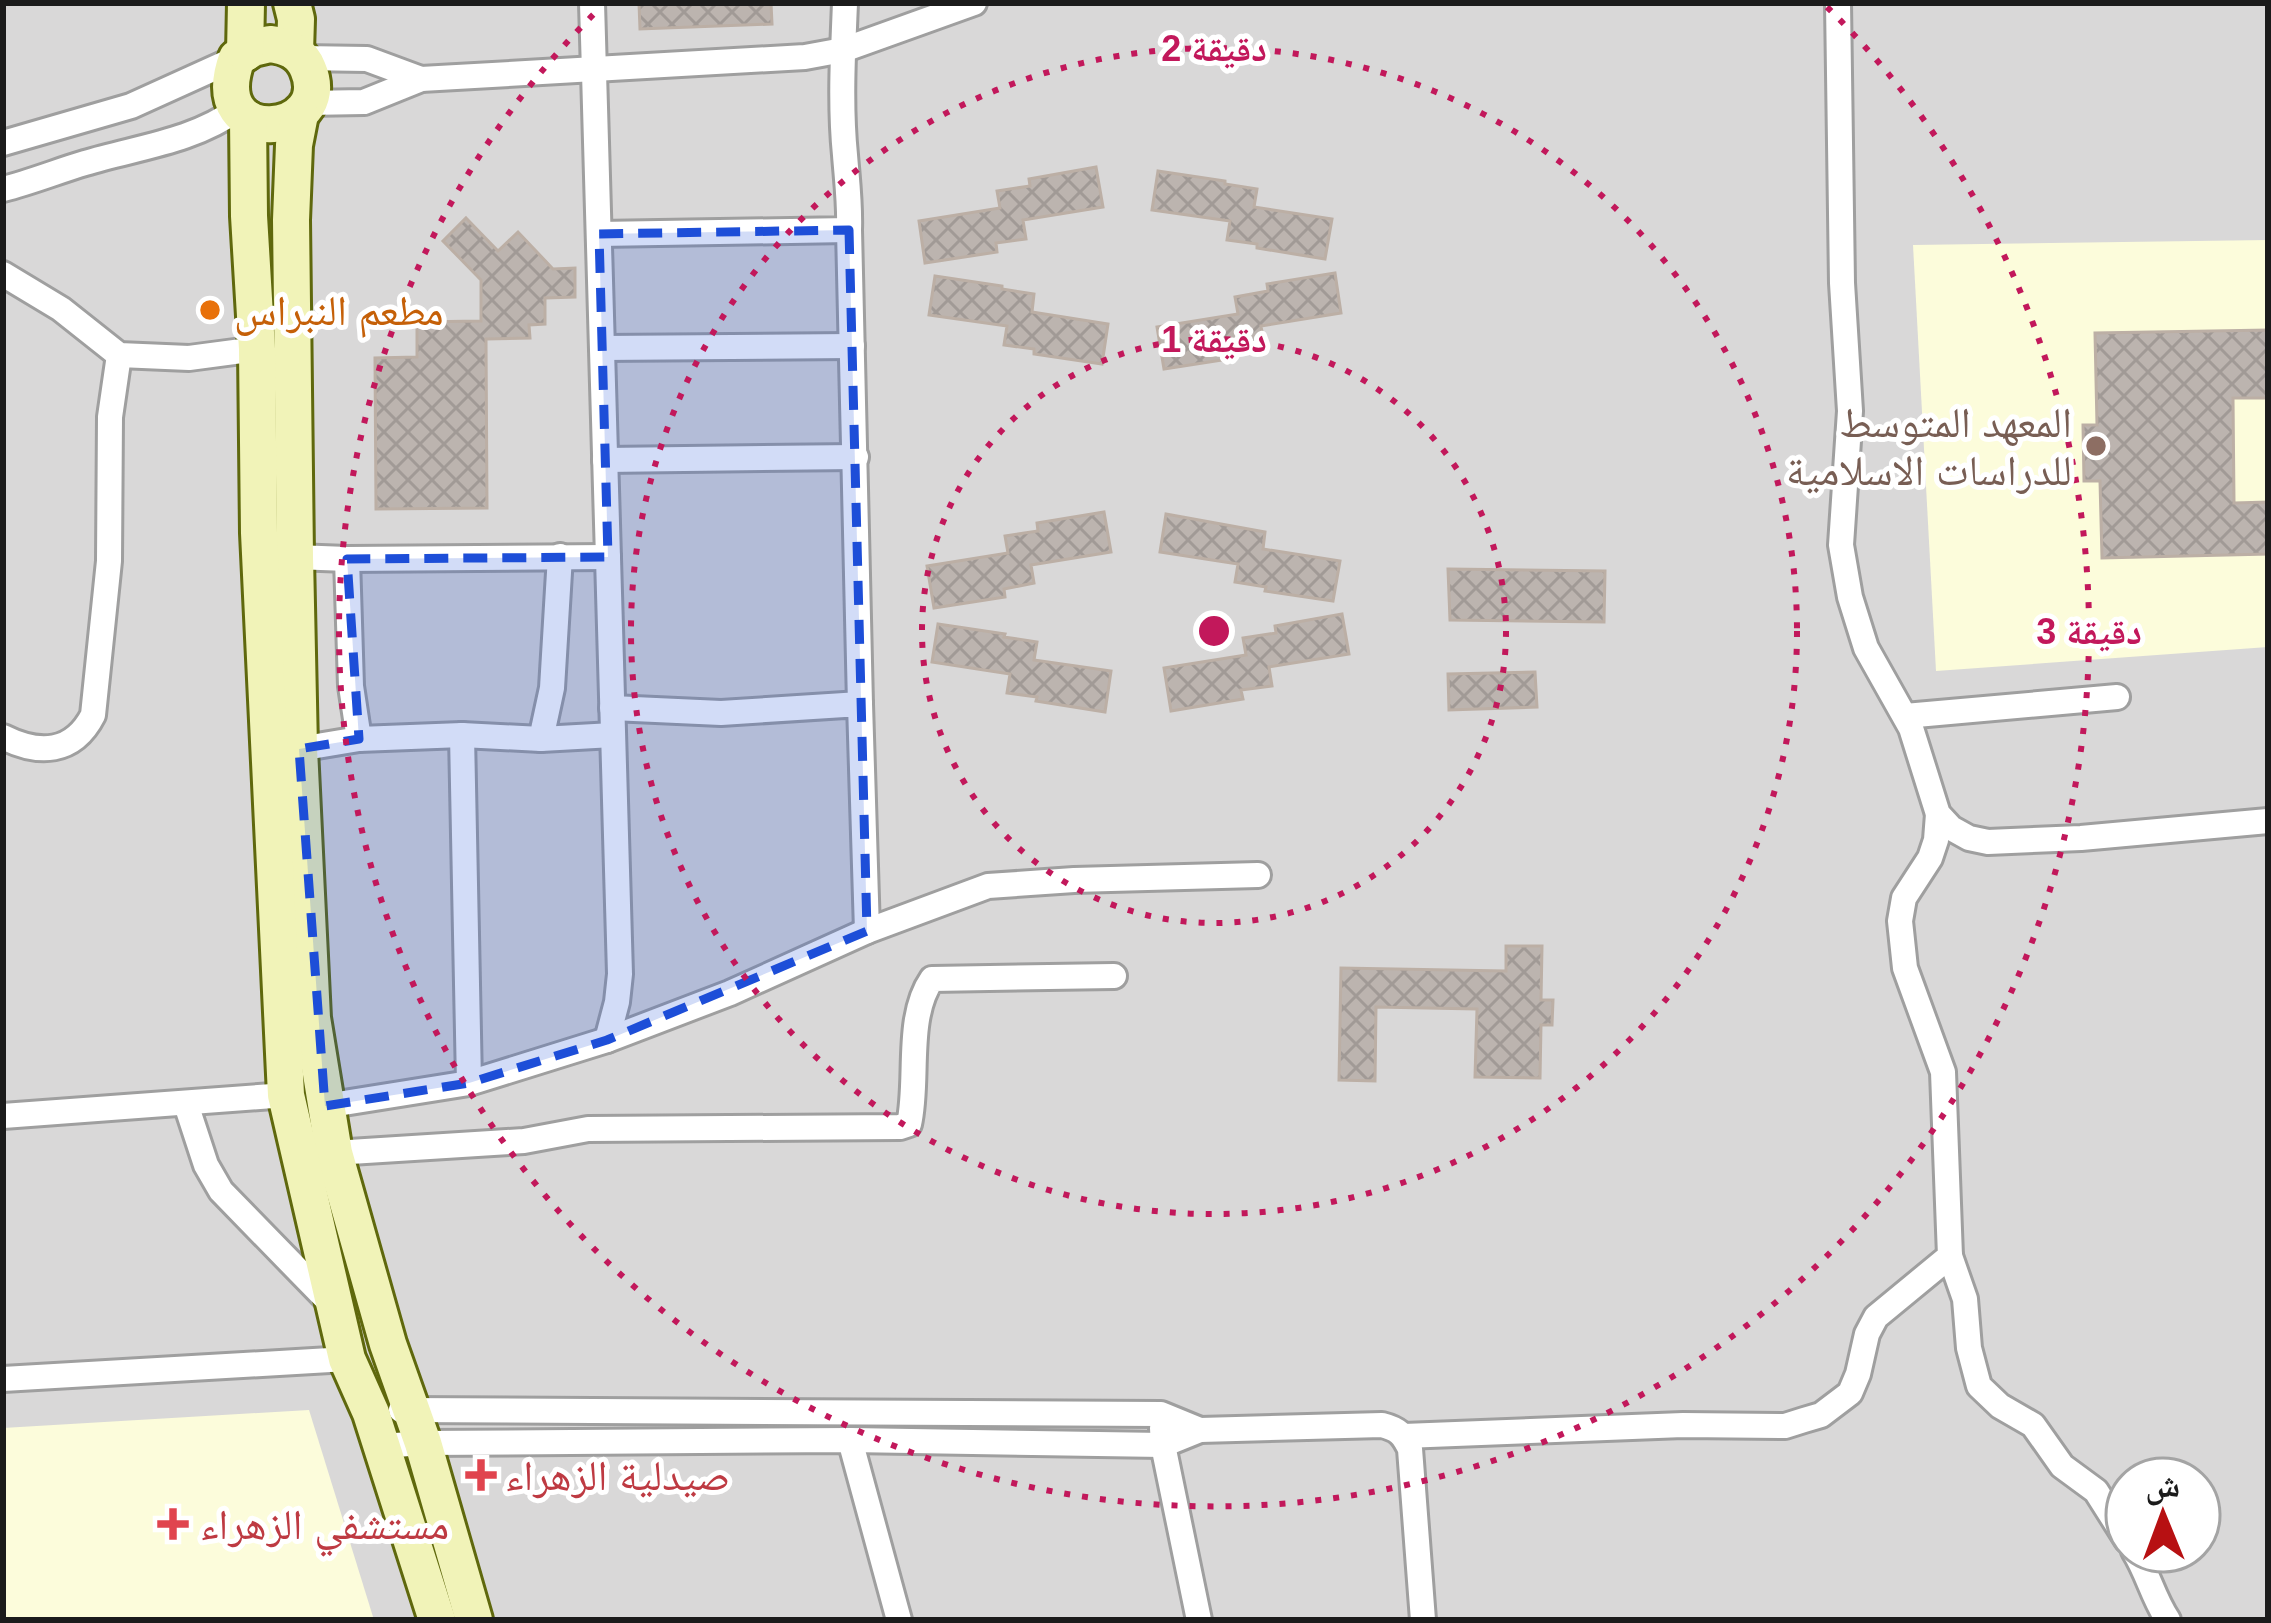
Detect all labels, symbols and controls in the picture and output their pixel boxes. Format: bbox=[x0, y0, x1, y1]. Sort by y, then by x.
text: 2 دقيقة bbox=[1161, 28, 1267, 69]
place label: مطعم النبراس bbox=[234, 287, 444, 338]
marker: مطعم النبراس bbox=[197, 297, 223, 323]
text: 1 دقيقة bbox=[1161, 319, 1267, 360]
place label: المعهد المتوسط للدراسات الاسلامية bbox=[1786, 399, 2072, 494]
marker: المعهد المتوسط للدراسات الاسلامية bbox=[2083, 433, 2109, 459]
centre of rings bbox=[1193, 610, 1235, 652]
text: 3 دقيقة bbox=[2036, 611, 2142, 652]
place label: صيدلية الزهراء bbox=[505, 1452, 730, 1499]
north arrow bbox=[2103, 1455, 2223, 1575]
marker: صيدلية الزهراء bbox=[468, 1462, 494, 1488]
text: ش bbox=[2145, 1467, 2180, 1505]
place label: مستشفي الزهراء bbox=[200, 1501, 449, 1557]
marker: مستشفي الزهراء bbox=[157, 1508, 189, 1540]

